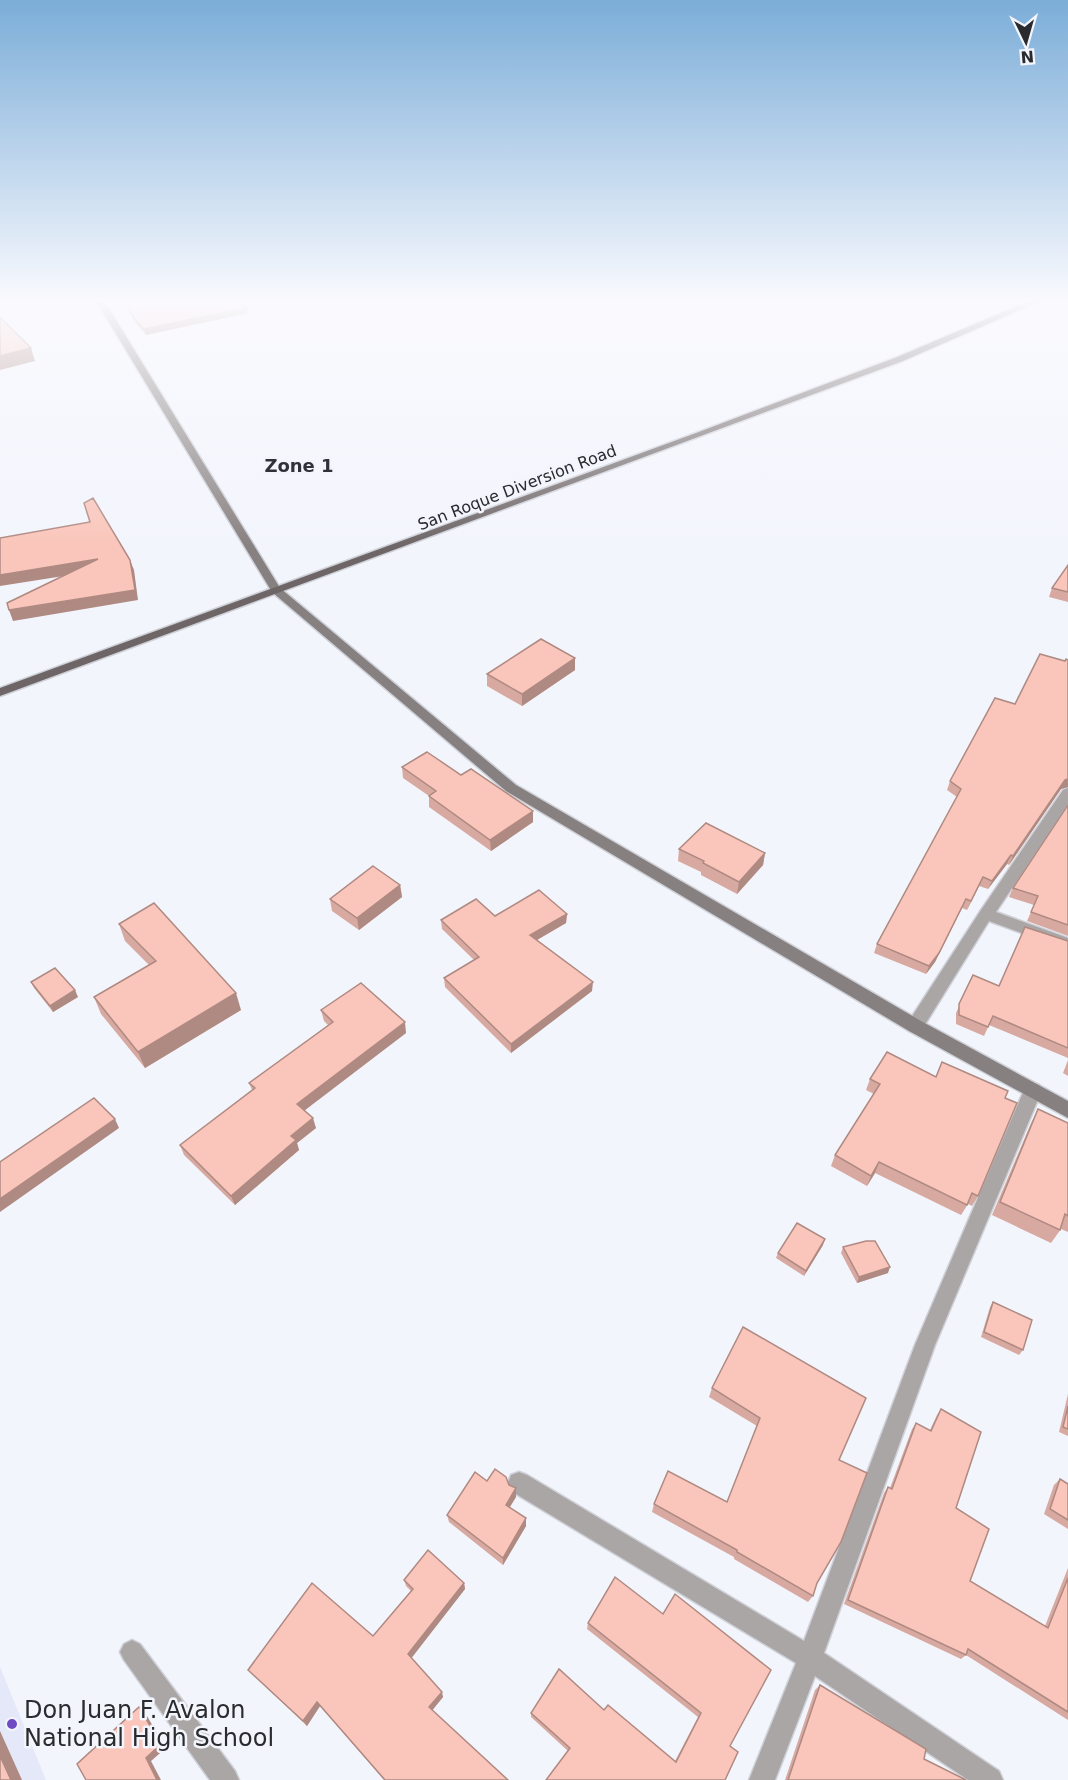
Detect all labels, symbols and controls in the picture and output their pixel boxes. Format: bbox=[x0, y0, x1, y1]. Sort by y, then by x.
north arrow bbox=[996, 12, 1056, 72]
text: N bbox=[1020, 46, 1035, 66]
street label: San Roque Diversion Road bbox=[415, 441, 619, 534]
district label: Zone 1 bbox=[264, 455, 334, 476]
place label: Don Juan F. Avalon National High School bbox=[24, 1696, 274, 1752]
marker: Don Juan F. Avalon National High School bbox=[5, 1717, 19, 1731]

